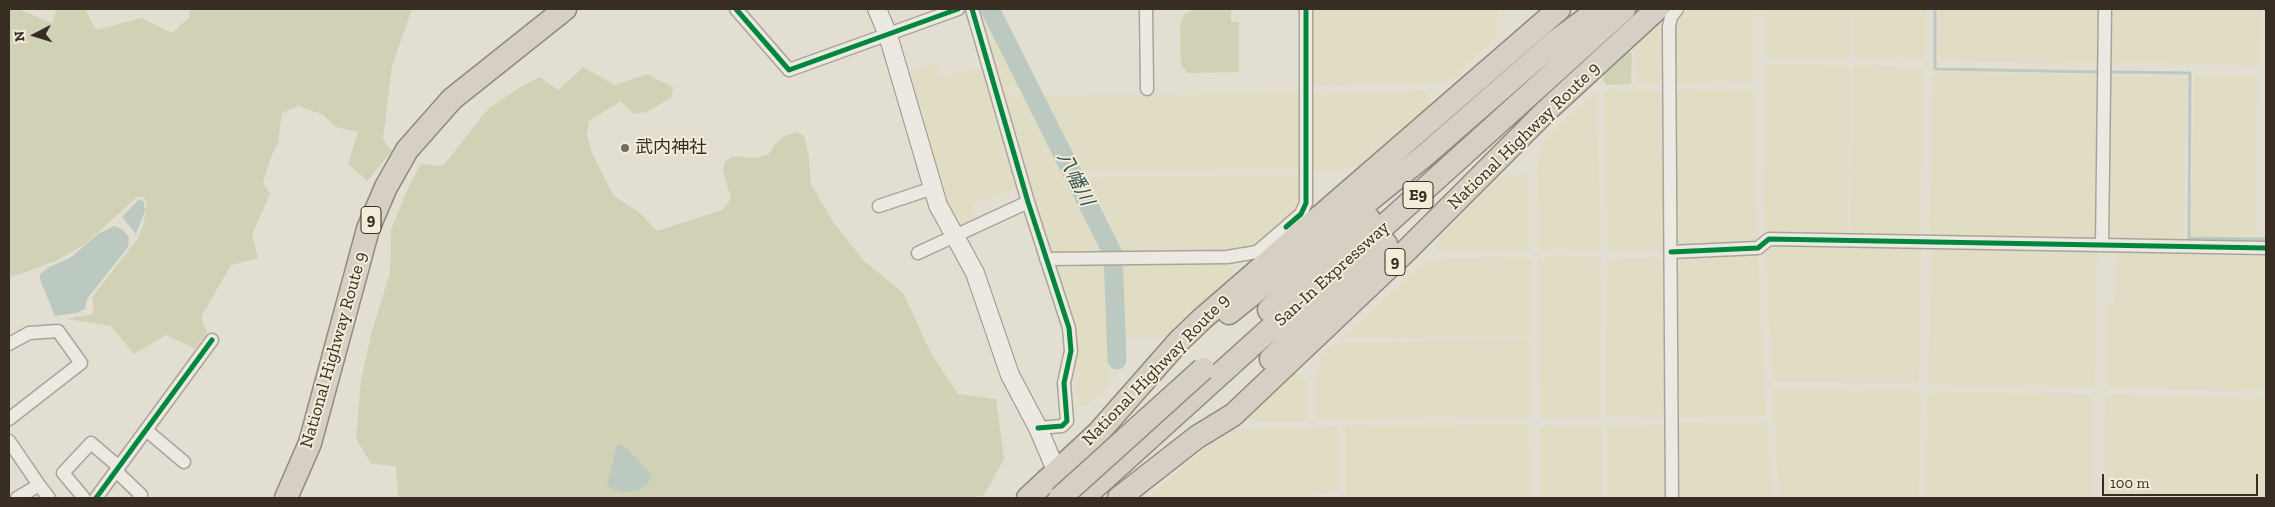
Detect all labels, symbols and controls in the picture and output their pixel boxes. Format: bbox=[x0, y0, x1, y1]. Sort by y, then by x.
north arrow bbox=[10, 10, 60, 60]
text: N bbox=[11, 30, 28, 42]
street label: National Highway Route 9 bbox=[1443, 58, 1605, 214]
place label: 武内神社 bbox=[635, 137, 707, 159]
marker: 武内神社 bbox=[619, 142, 631, 154]
water label: 八幡川 bbox=[1052, 148, 1098, 210]
road number: E9 bbox=[1403, 182, 1433, 208]
road number: 9 bbox=[361, 206, 381, 234]
street label: San-In Expressway bbox=[1270, 217, 1394, 331]
road number: 9 bbox=[1385, 248, 1405, 276]
street label: National Highway Route 9 bbox=[296, 249, 372, 451]
street label: National Highway Route 9 bbox=[1078, 289, 1234, 451]
scale bar bbox=[2105, 464, 2261, 496]
text: 100 m bbox=[2110, 474, 2149, 492]

